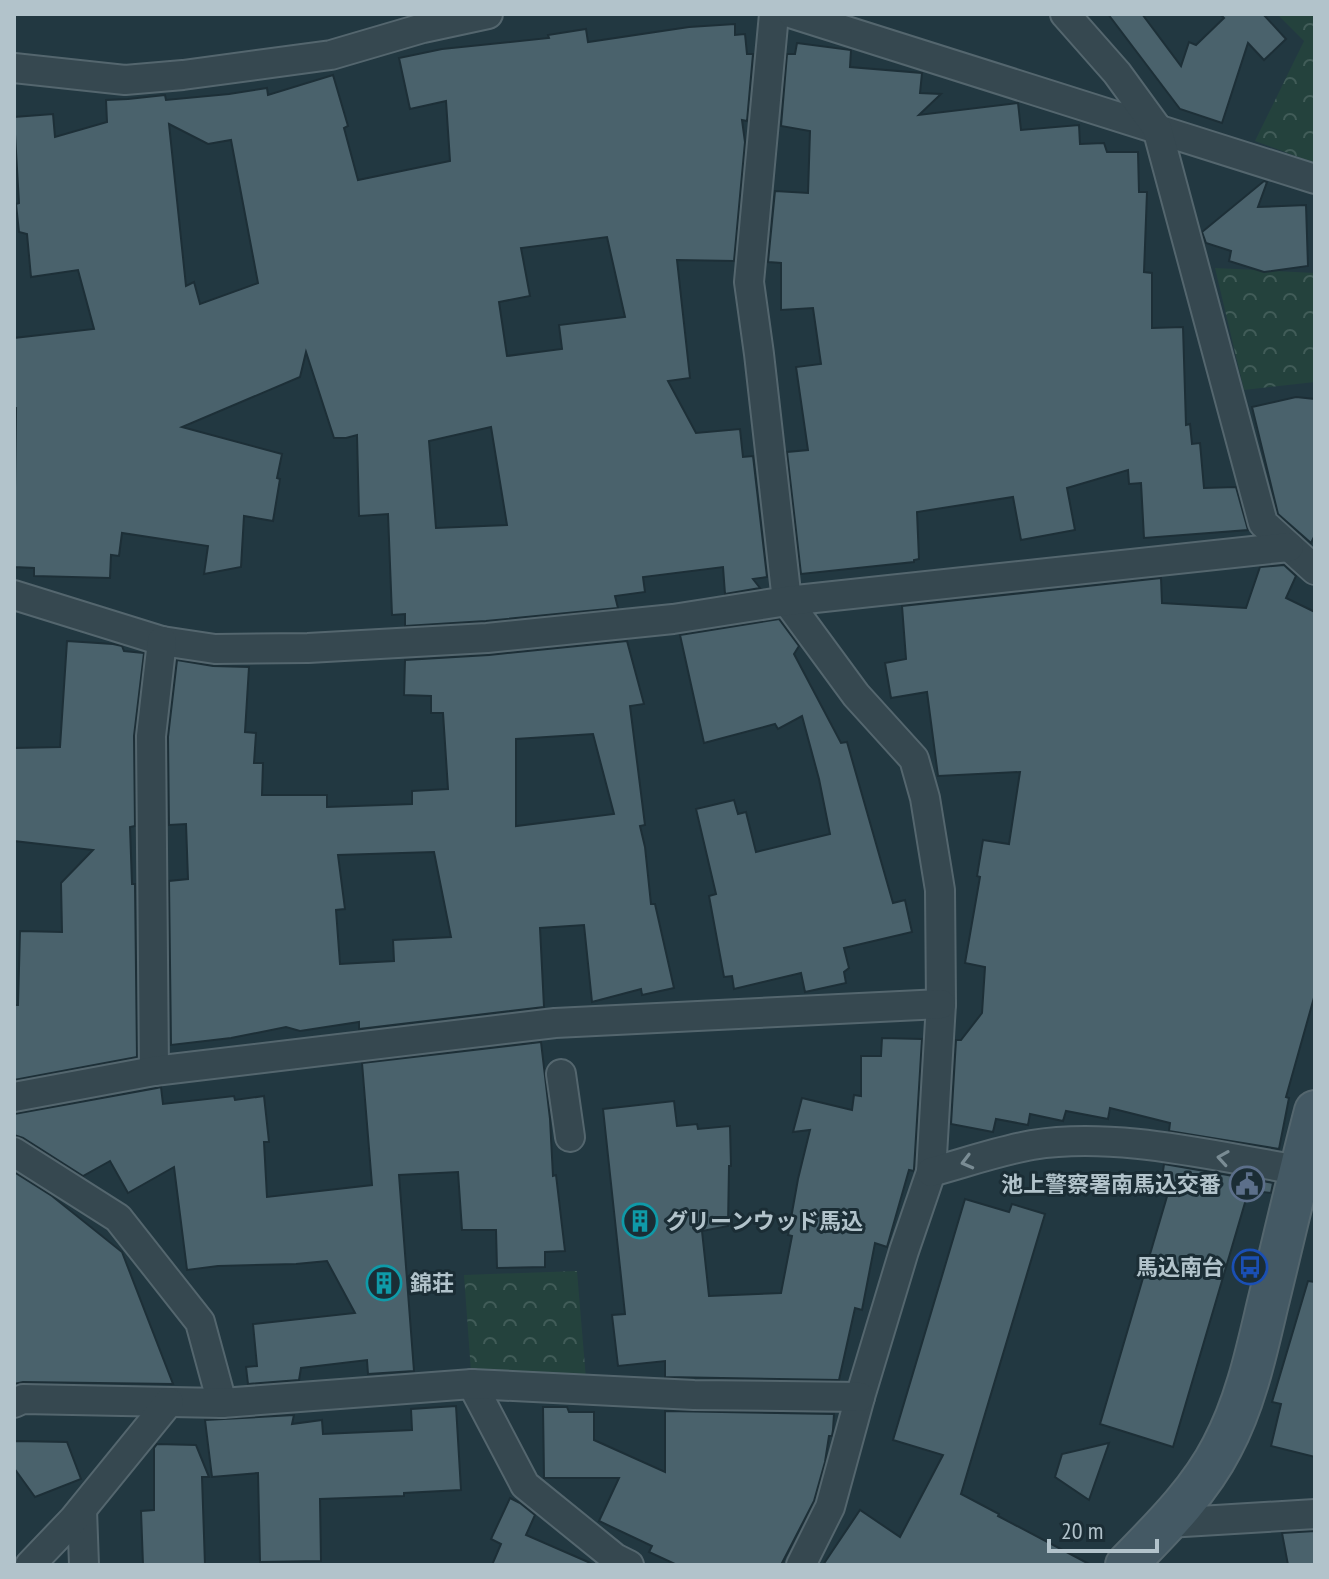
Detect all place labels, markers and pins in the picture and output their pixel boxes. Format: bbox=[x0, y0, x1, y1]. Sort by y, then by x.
public building icon: 池上警察署南馬込交番 bbox=[1228, 1165, 1266, 1203]
place label: 池上警察署南馬込交番 bbox=[1001, 1170, 1221, 1198]
building icon: グリーンウッド馬込 bbox=[621, 1202, 659, 1240]
place label: グリーンウッド馬込 bbox=[666, 1207, 863, 1235]
bus stop icon: 馬込南台 bbox=[1231, 1248, 1269, 1286]
place label: 馬込南台 bbox=[1136, 1253, 1224, 1281]
building icon: 錦荘 bbox=[365, 1264, 403, 1302]
place label: 錦荘 bbox=[410, 1269, 454, 1297]

